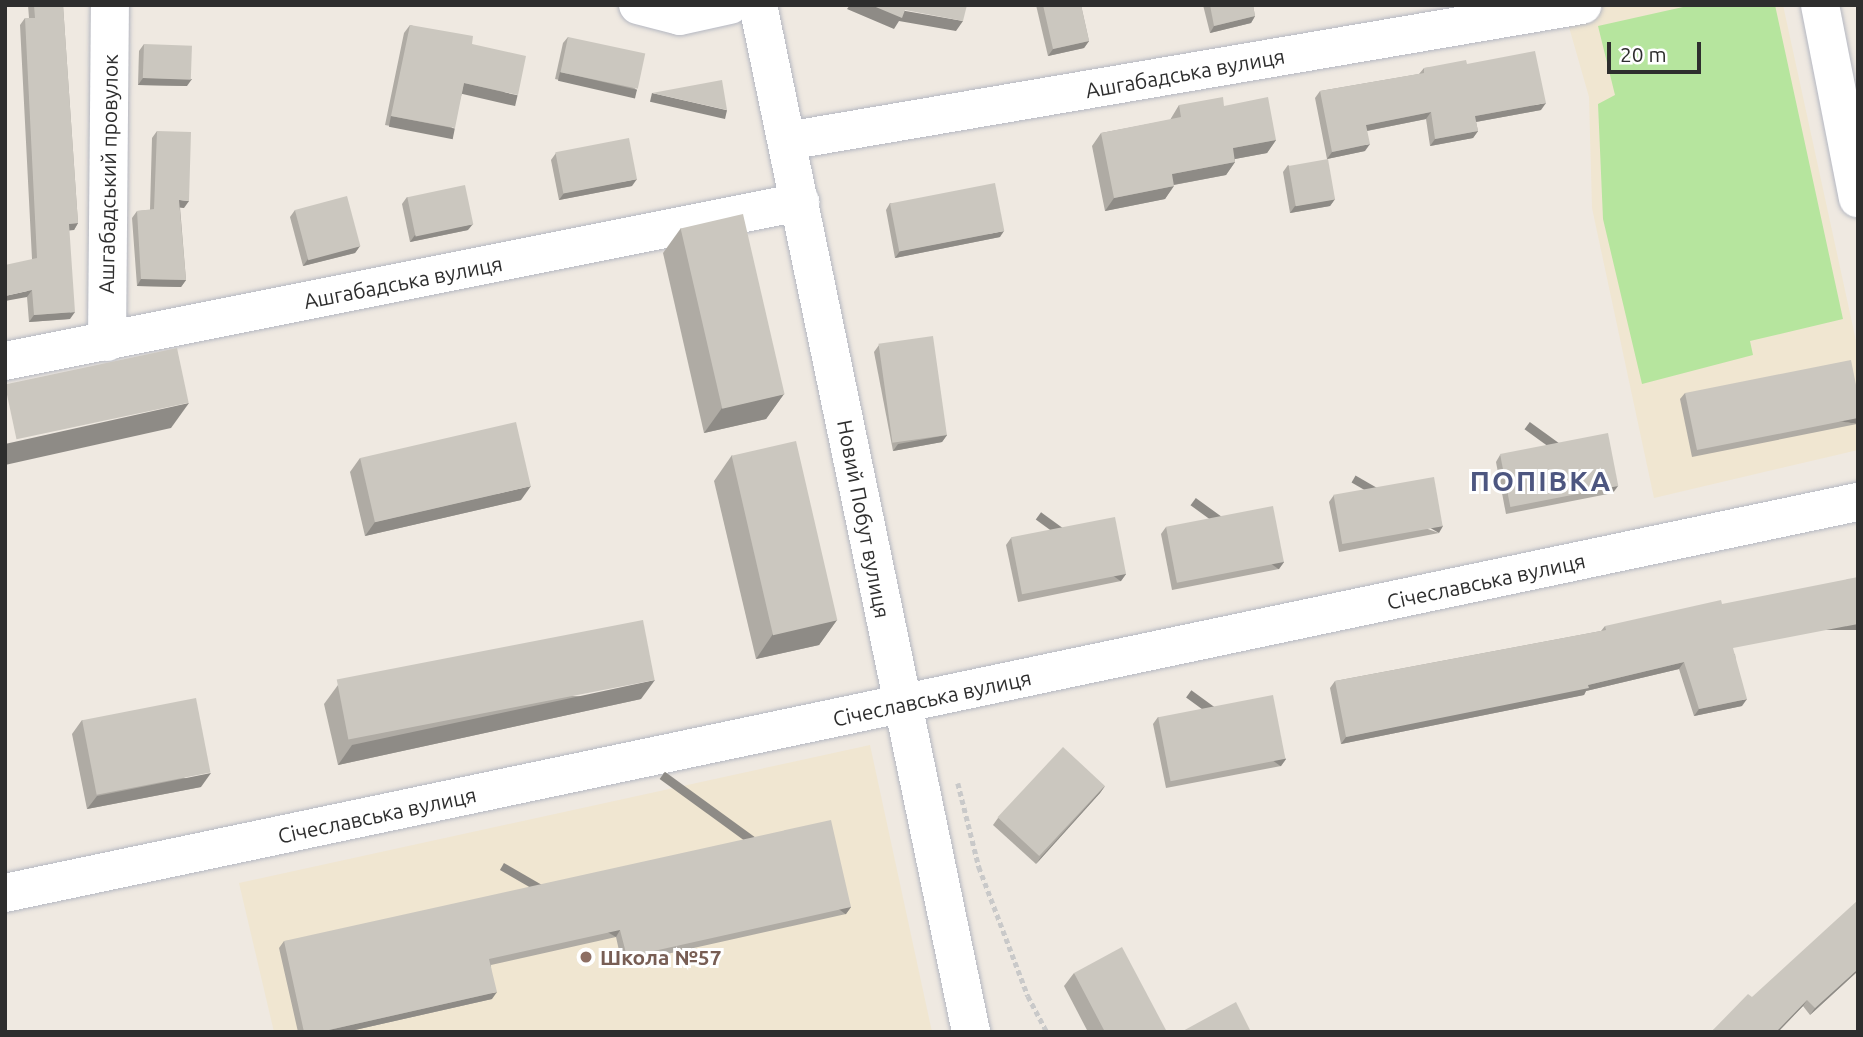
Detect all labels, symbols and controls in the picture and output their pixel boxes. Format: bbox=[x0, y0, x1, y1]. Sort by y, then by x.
scale bar bbox=[1611, 28, 1706, 72]
text: 20 m bbox=[1620, 42, 1667, 66]
street label: Ашгабадська вулиця bbox=[1083, 43, 1287, 103]
street label: Ашгабадський провулок bbox=[93, 54, 123, 294]
street label: Ашгабадська вулиця bbox=[301, 250, 505, 314]
street label: Новий Побут вулиця bbox=[832, 418, 896, 620]
district label: ПОПІВКА bbox=[1471, 464, 1611, 498]
street label: Січеславська вулиця bbox=[1385, 548, 1587, 614]
street label: Січеславська вулиця bbox=[831, 665, 1033, 731]
street label: Січеславська вулиця bbox=[276, 782, 478, 848]
place label: Школа №57 bbox=[600, 944, 722, 970]
marker: Школа №57 bbox=[578, 949, 594, 965]

